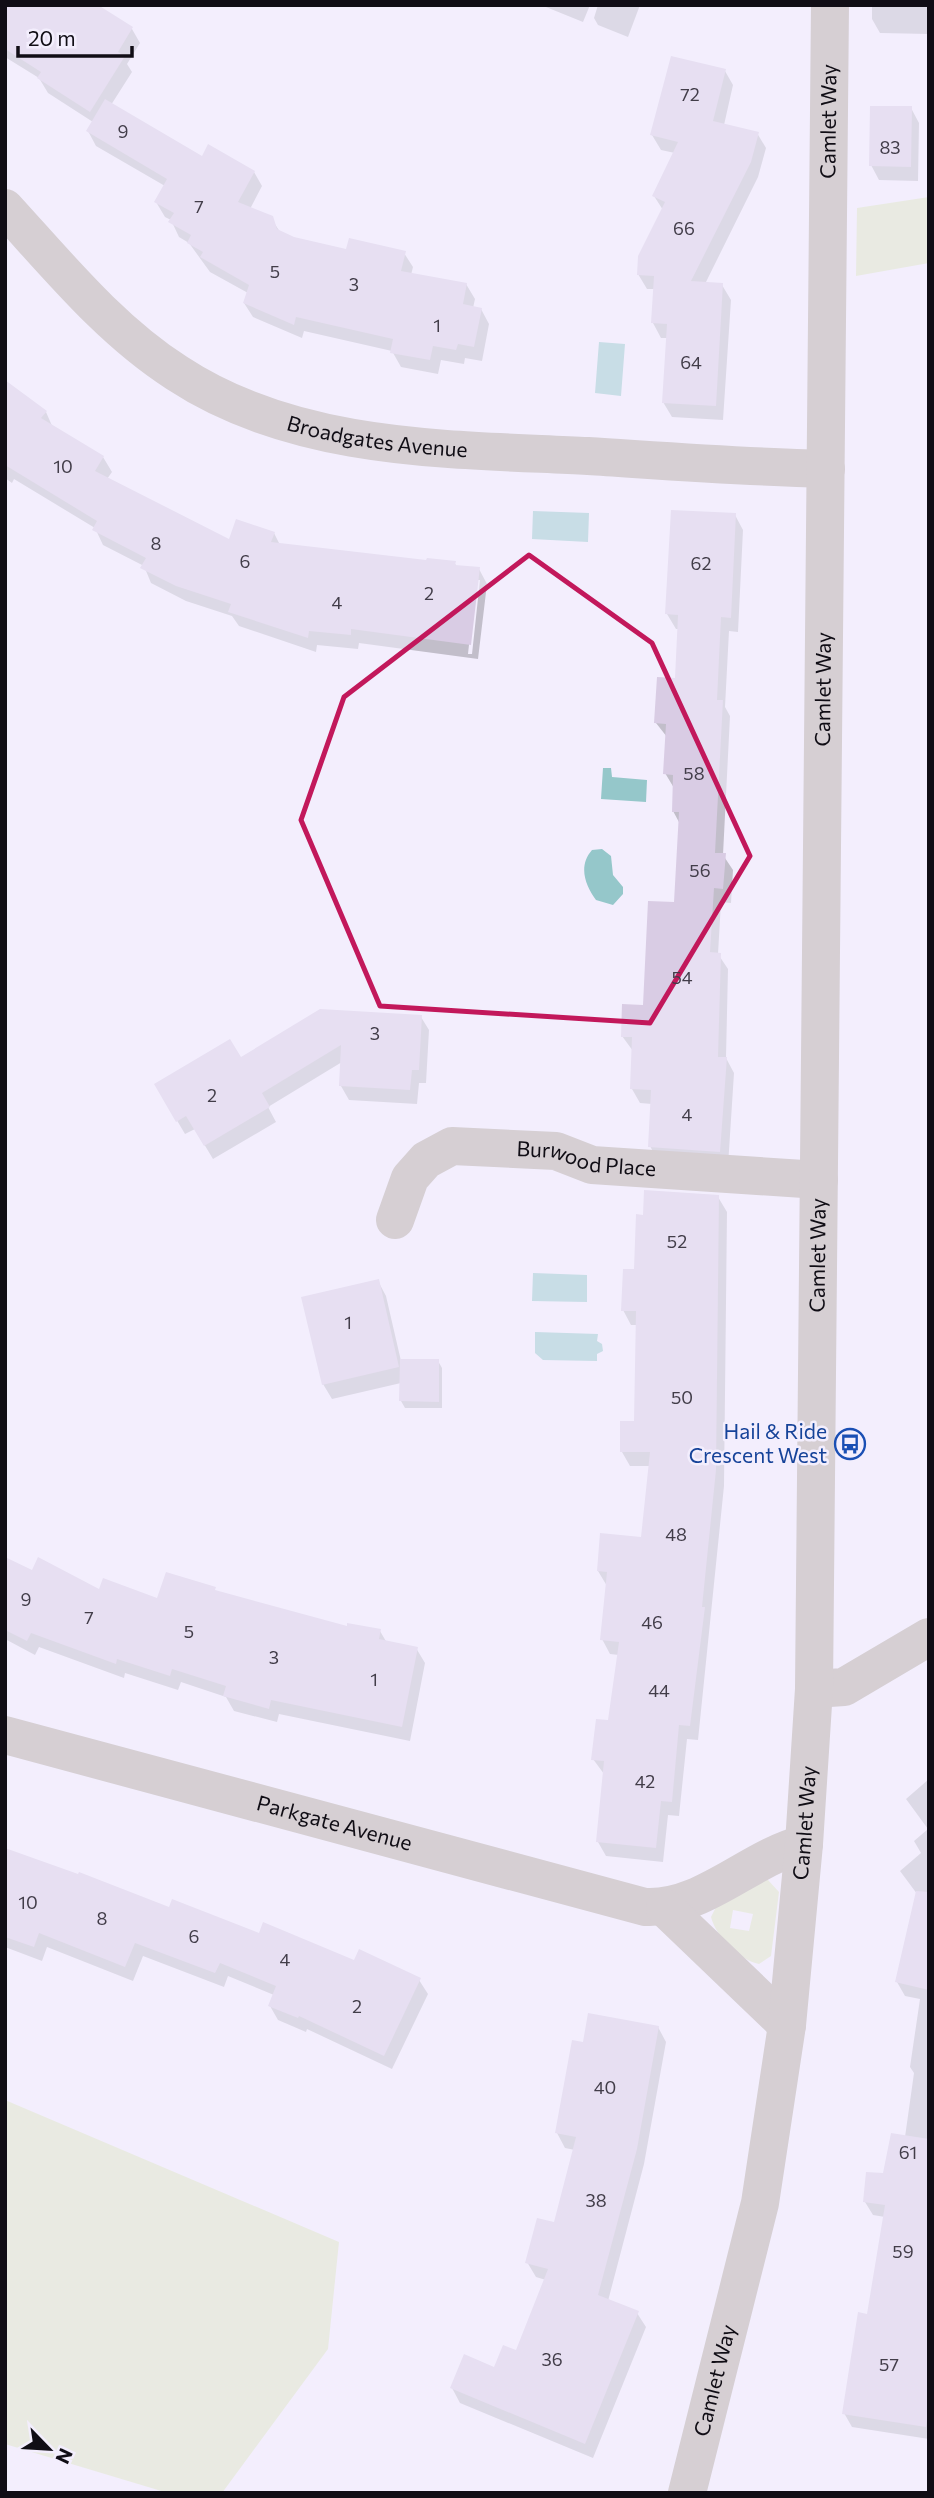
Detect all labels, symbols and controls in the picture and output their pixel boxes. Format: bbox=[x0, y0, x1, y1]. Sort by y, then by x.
scale bar bbox=[18, 14, 131, 58]
text: 20 m bbox=[28, 25, 76, 50]
street label: Camlet Way bbox=[814, 64, 840, 179]
house number: 72 bbox=[680, 83, 700, 105]
house number: 9 bbox=[118, 120, 128, 142]
house number: 83 bbox=[879, 136, 901, 158]
house number: 7 bbox=[194, 195, 204, 217]
house number: 66 bbox=[673, 217, 695, 239]
house number: 5 bbox=[270, 260, 280, 282]
house number: 3 bbox=[349, 273, 359, 295]
house number: 1 bbox=[433, 314, 441, 336]
house number: 64 bbox=[680, 351, 702, 373]
street label: Broadgates Avenue bbox=[284, 409, 469, 461]
house number: 10 bbox=[53, 455, 73, 477]
house number: 8 bbox=[151, 532, 162, 554]
house number: 6 bbox=[240, 550, 250, 572]
house number: 62 bbox=[691, 552, 711, 574]
house number: 2 bbox=[424, 582, 434, 604]
house number: 4 bbox=[332, 591, 343, 613]
street label: Camlet Way bbox=[809, 632, 835, 747]
house number: 58 bbox=[683, 762, 705, 784]
house number: 56 bbox=[689, 859, 711, 881]
house number: 54 bbox=[671, 966, 693, 988]
house number: 3 bbox=[370, 1022, 380, 1044]
house number: 2 bbox=[207, 1084, 217, 1106]
house number: 4 bbox=[682, 1103, 693, 1125]
street label: Burwood Place bbox=[516, 1135, 657, 1180]
street label: Camlet Way bbox=[804, 1198, 830, 1313]
house number: 52 bbox=[667, 1230, 687, 1252]
house number: 1 bbox=[344, 1311, 352, 1333]
house number: 50 bbox=[671, 1386, 693, 1408]
place label: Hail & Ride Crescent West bbox=[689, 1418, 827, 1467]
bus stop icon: Hail & Ride Crescent West bbox=[833, 1427, 867, 1461]
house number: 48 bbox=[665, 1523, 687, 1545]
house number: 9 bbox=[21, 1588, 31, 1610]
house number: 7 bbox=[84, 1606, 94, 1628]
house number: 46 bbox=[641, 1611, 663, 1633]
house number: 5 bbox=[184, 1620, 194, 1642]
house number: 3 bbox=[269, 1646, 279, 1668]
house number: 1 bbox=[370, 1668, 378, 1690]
house number: 44 bbox=[648, 1679, 670, 1701]
street label: Camlet Way bbox=[787, 1765, 820, 1881]
house number: 42 bbox=[635, 1770, 655, 1792]
street label: Parkgate Avenue bbox=[254, 1789, 415, 1855]
house number: 10 bbox=[18, 1891, 38, 1913]
house number: 8 bbox=[97, 1907, 108, 1929]
house number: 6 bbox=[189, 1925, 199, 1947]
house number: 4 bbox=[280, 1948, 291, 1970]
house number: 2 bbox=[352, 1995, 362, 2017]
house number: 40 bbox=[594, 2076, 616, 2098]
house number: 61 bbox=[899, 2141, 917, 2163]
house number: 38 bbox=[585, 2189, 607, 2211]
house number: 59 bbox=[892, 2240, 914, 2262]
street label: Camlet Way bbox=[688, 2321, 740, 2439]
house number: 36 bbox=[541, 2348, 563, 2370]
house number: 57 bbox=[879, 2353, 899, 2375]
north arrow bbox=[14, 2414, 84, 2484]
text: N bbox=[51, 2445, 78, 2468]

